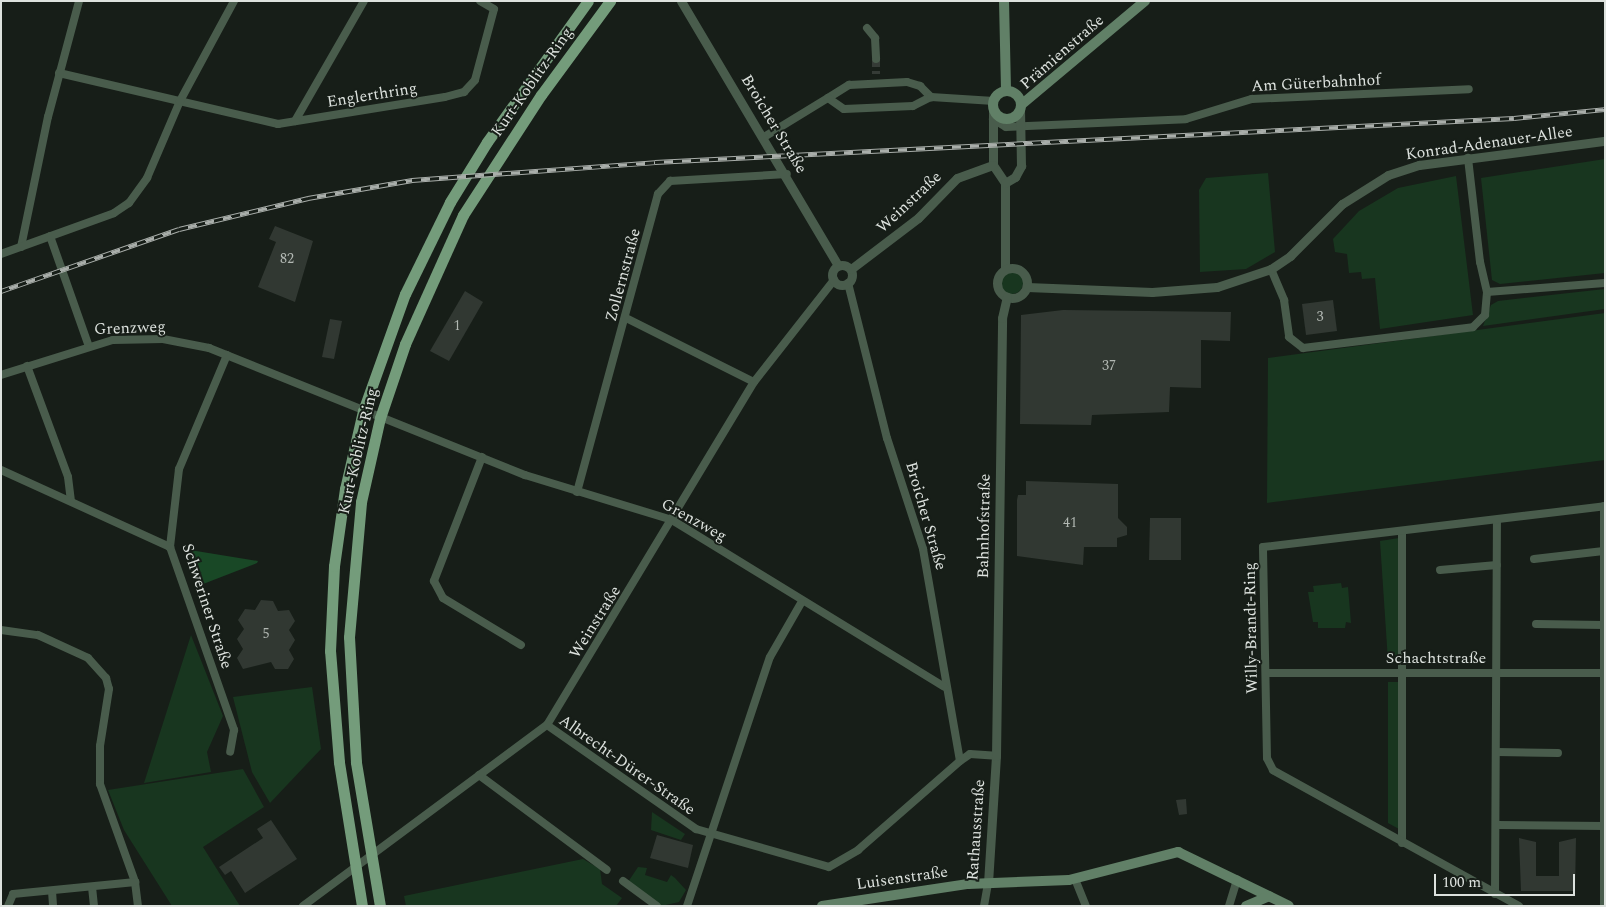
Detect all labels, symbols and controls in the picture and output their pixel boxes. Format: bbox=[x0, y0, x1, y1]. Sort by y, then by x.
street label: Prämienstraße bbox=[1016, 10, 1108, 94]
street label: Kurt-Koblitz-Ring bbox=[487, 24, 577, 140]
street label: Am Güterbahnhof bbox=[1251, 70, 1381, 96]
street label: Broicher Straße bbox=[737, 71, 811, 177]
street label: Englerthring bbox=[325, 78, 419, 112]
street label: Konrad-Adenauer-Allee bbox=[1404, 122, 1574, 164]
street label: Weinstraße bbox=[873, 167, 945, 237]
street label: Zollernstraße bbox=[601, 226, 645, 324]
house number: 82 bbox=[280, 251, 294, 267]
house number: 3 bbox=[1317, 309, 1323, 325]
street label: Grenzweg bbox=[94, 317, 166, 339]
house number: 1 bbox=[454, 318, 460, 334]
house number: 37 bbox=[1102, 358, 1116, 374]
street label: Kurt-Koblitz-Ring bbox=[334, 386, 382, 516]
street label: Broicher Straße bbox=[901, 460, 951, 572]
street label: Bahnhofstraße bbox=[973, 474, 995, 578]
street label: Grenzweg bbox=[658, 494, 730, 546]
house number: 41 bbox=[1063, 515, 1077, 531]
street label: Schweriner Straße bbox=[178, 541, 236, 671]
street label: Willy-Brandt-Ring bbox=[1240, 562, 1262, 694]
street label: Weinstraße bbox=[565, 582, 625, 662]
house number: 5 bbox=[263, 626, 269, 642]
street label: Schachtstraße bbox=[1386, 648, 1486, 668]
street label: Albrecht-Dürer-Straße bbox=[555, 711, 699, 819]
street label: Rathausstraße bbox=[963, 779, 989, 881]
street label: Luisenstraße bbox=[855, 862, 949, 894]
scale bar bbox=[1436, 864, 1577, 896]
text: 100 m bbox=[1442, 871, 1481, 894]

